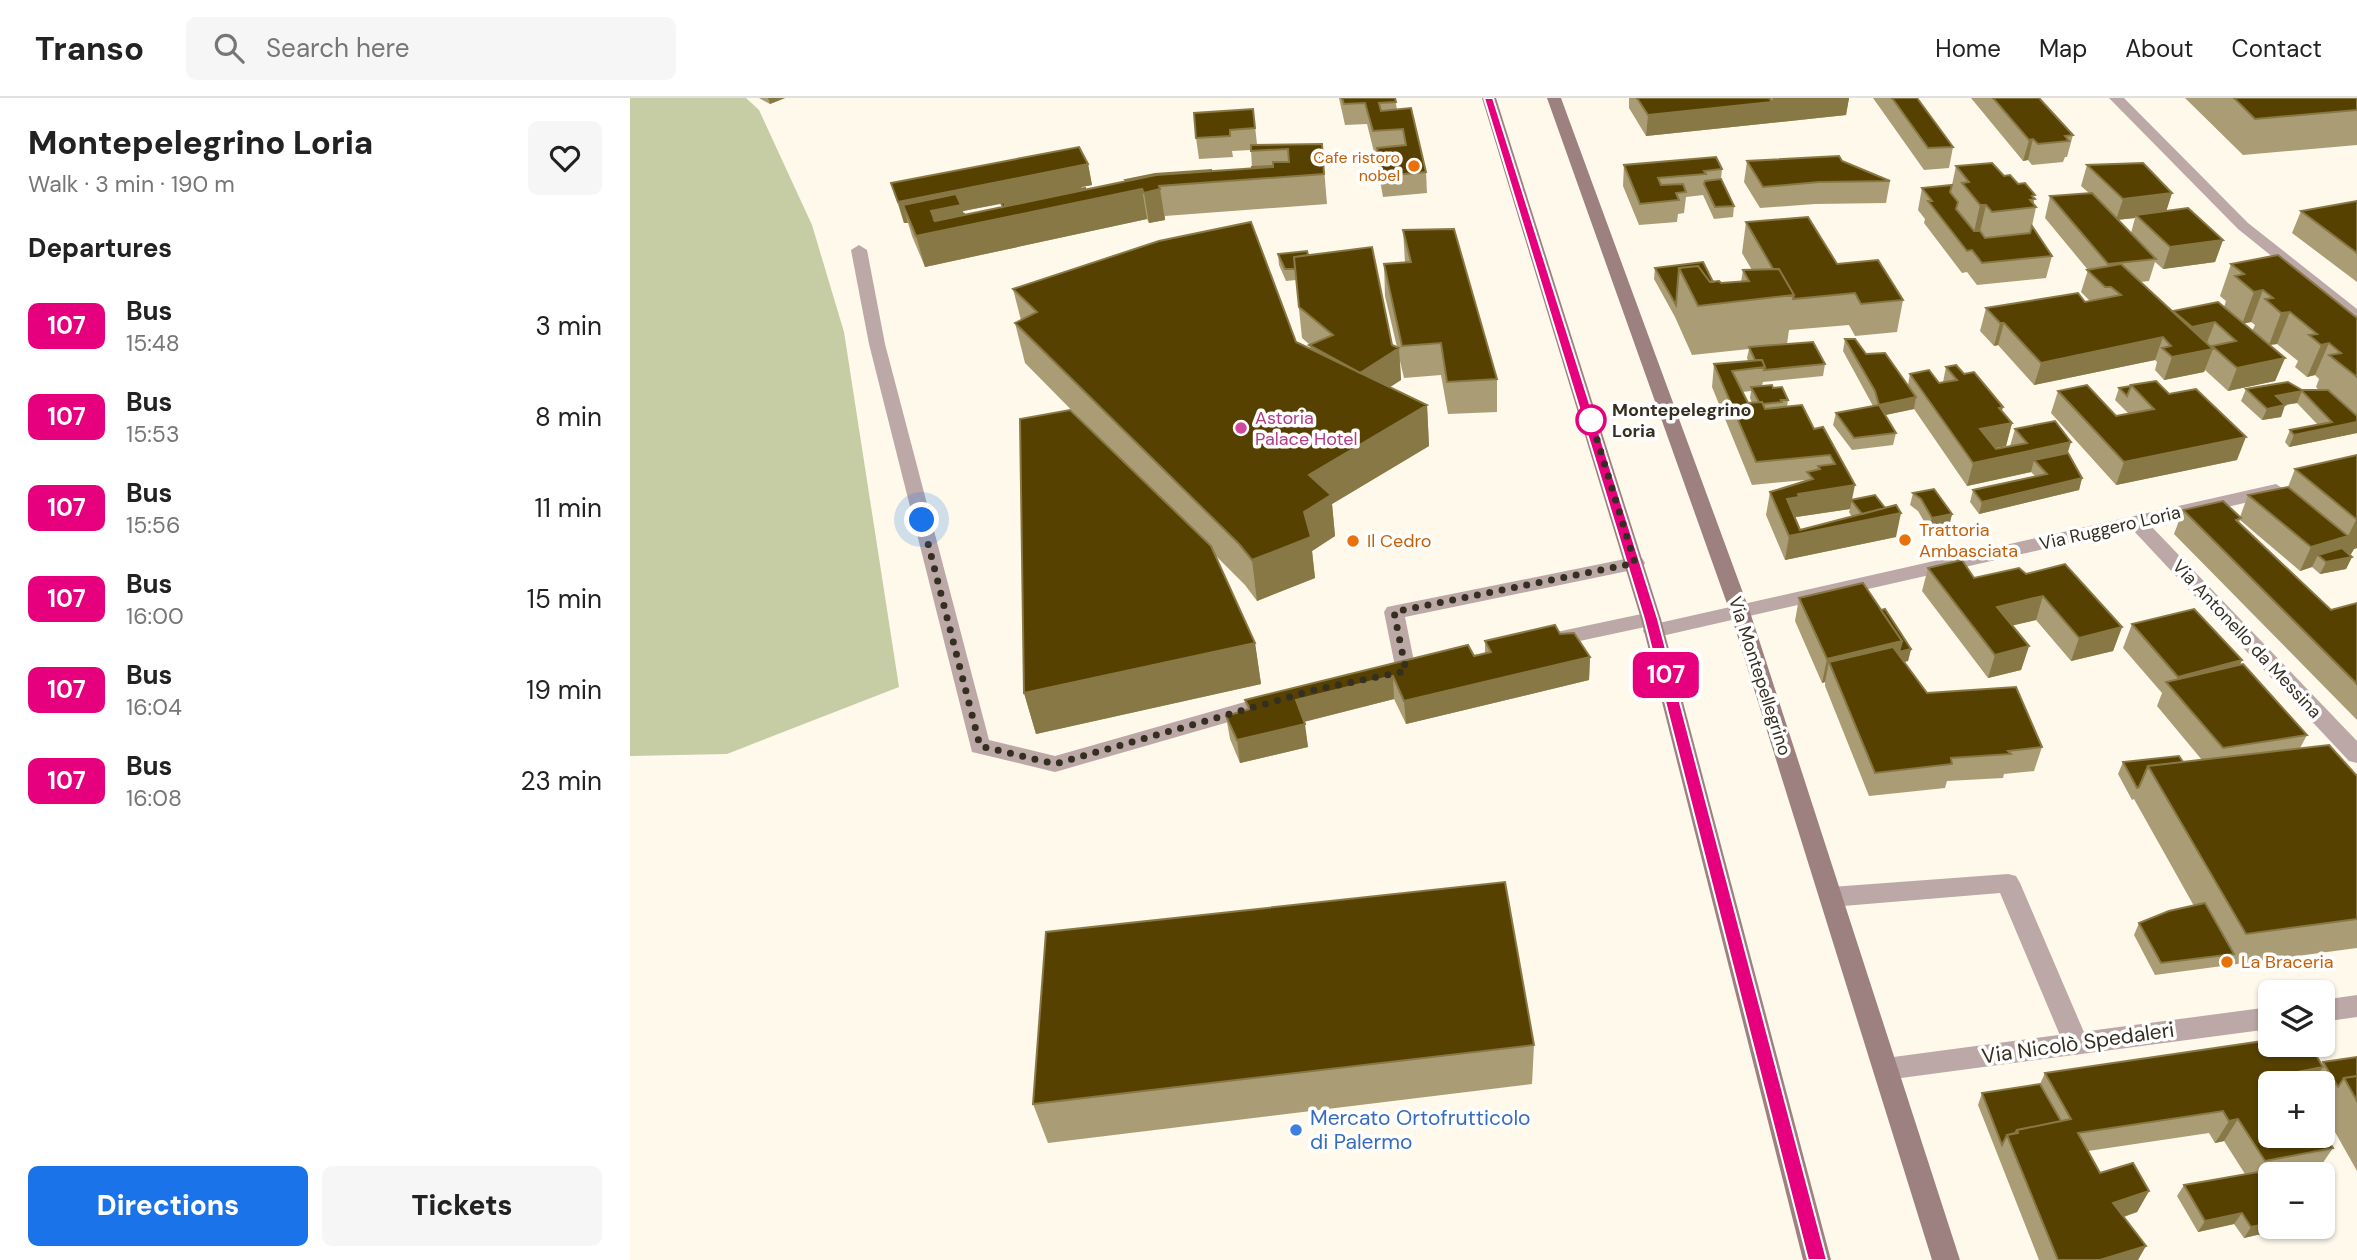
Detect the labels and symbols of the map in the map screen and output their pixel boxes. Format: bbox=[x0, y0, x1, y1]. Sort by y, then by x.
place label: Cafe ristoro nobel bbox=[1313, 147, 1400, 186]
marker: Cafe ristoro nobel bbox=[1406, 158, 1422, 174]
place label: Montepelegrino Loria bbox=[1612, 398, 1752, 443]
marker: Montepelegrino Loria bbox=[1576, 405, 1606, 435]
place label: Astoria Palace Hotel bbox=[1255, 406, 1358, 451]
marker: Astoria Palace Hotel bbox=[1233, 420, 1249, 436]
street label: Via Ruggero Loria bbox=[2037, 500, 2183, 556]
your location bbox=[904, 502, 939, 537]
place label: Trattoria Ambasciata bbox=[1919, 518, 2018, 563]
place label: Il Cedro bbox=[1367, 529, 1431, 553]
marker: Trattoria Ambasciata bbox=[1897, 532, 1913, 548]
marker: Il Cedro bbox=[1345, 533, 1361, 549]
street label: Via Antonello da Messina bbox=[2167, 555, 2327, 723]
street label: Via Montepellegrino bbox=[1723, 593, 1797, 759]
line badge: 107 bbox=[1626, 652, 1706, 698]
place label: La Braceria bbox=[2241, 950, 2334, 974]
marker: La Braceria bbox=[2219, 954, 2235, 970]
street label: Via Nicolò Spedaleri bbox=[1980, 1016, 2176, 1070]
place label: Mercato Ortofrutticolo di Palermo bbox=[1310, 1104, 1531, 1156]
marker: Mercato Ortofrutticolo di Palermo bbox=[1288, 1122, 1304, 1138]

